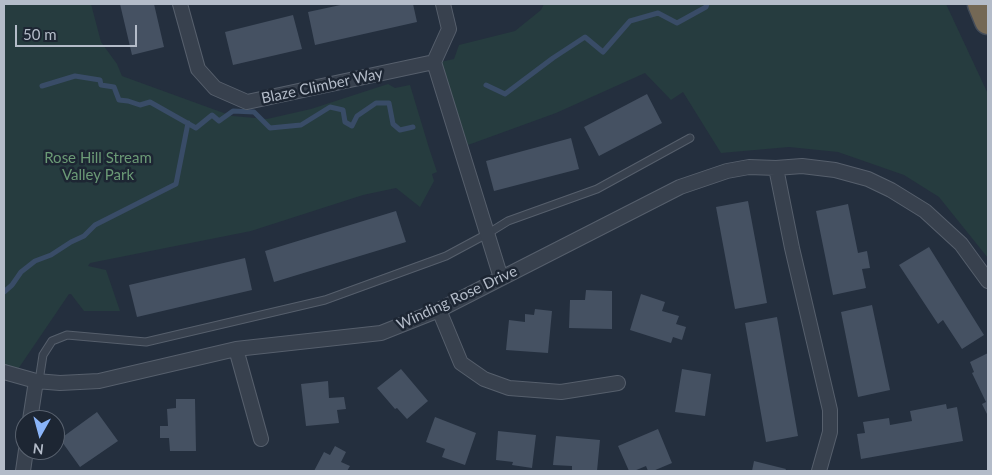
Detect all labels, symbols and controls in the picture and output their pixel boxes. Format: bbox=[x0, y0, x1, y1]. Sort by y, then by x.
scale bar bbox=[18, 15, 140, 47]
text: 50 m bbox=[23, 25, 57, 43]
street label: Blaze Climber Way bbox=[260, 64, 384, 108]
park label: Rose Hill Stream Valley Park bbox=[44, 149, 152, 184]
street label: Winding Rose Drive bbox=[394, 262, 520, 334]
north arrow bbox=[15, 410, 65, 460]
text: N bbox=[32, 440, 45, 458]

